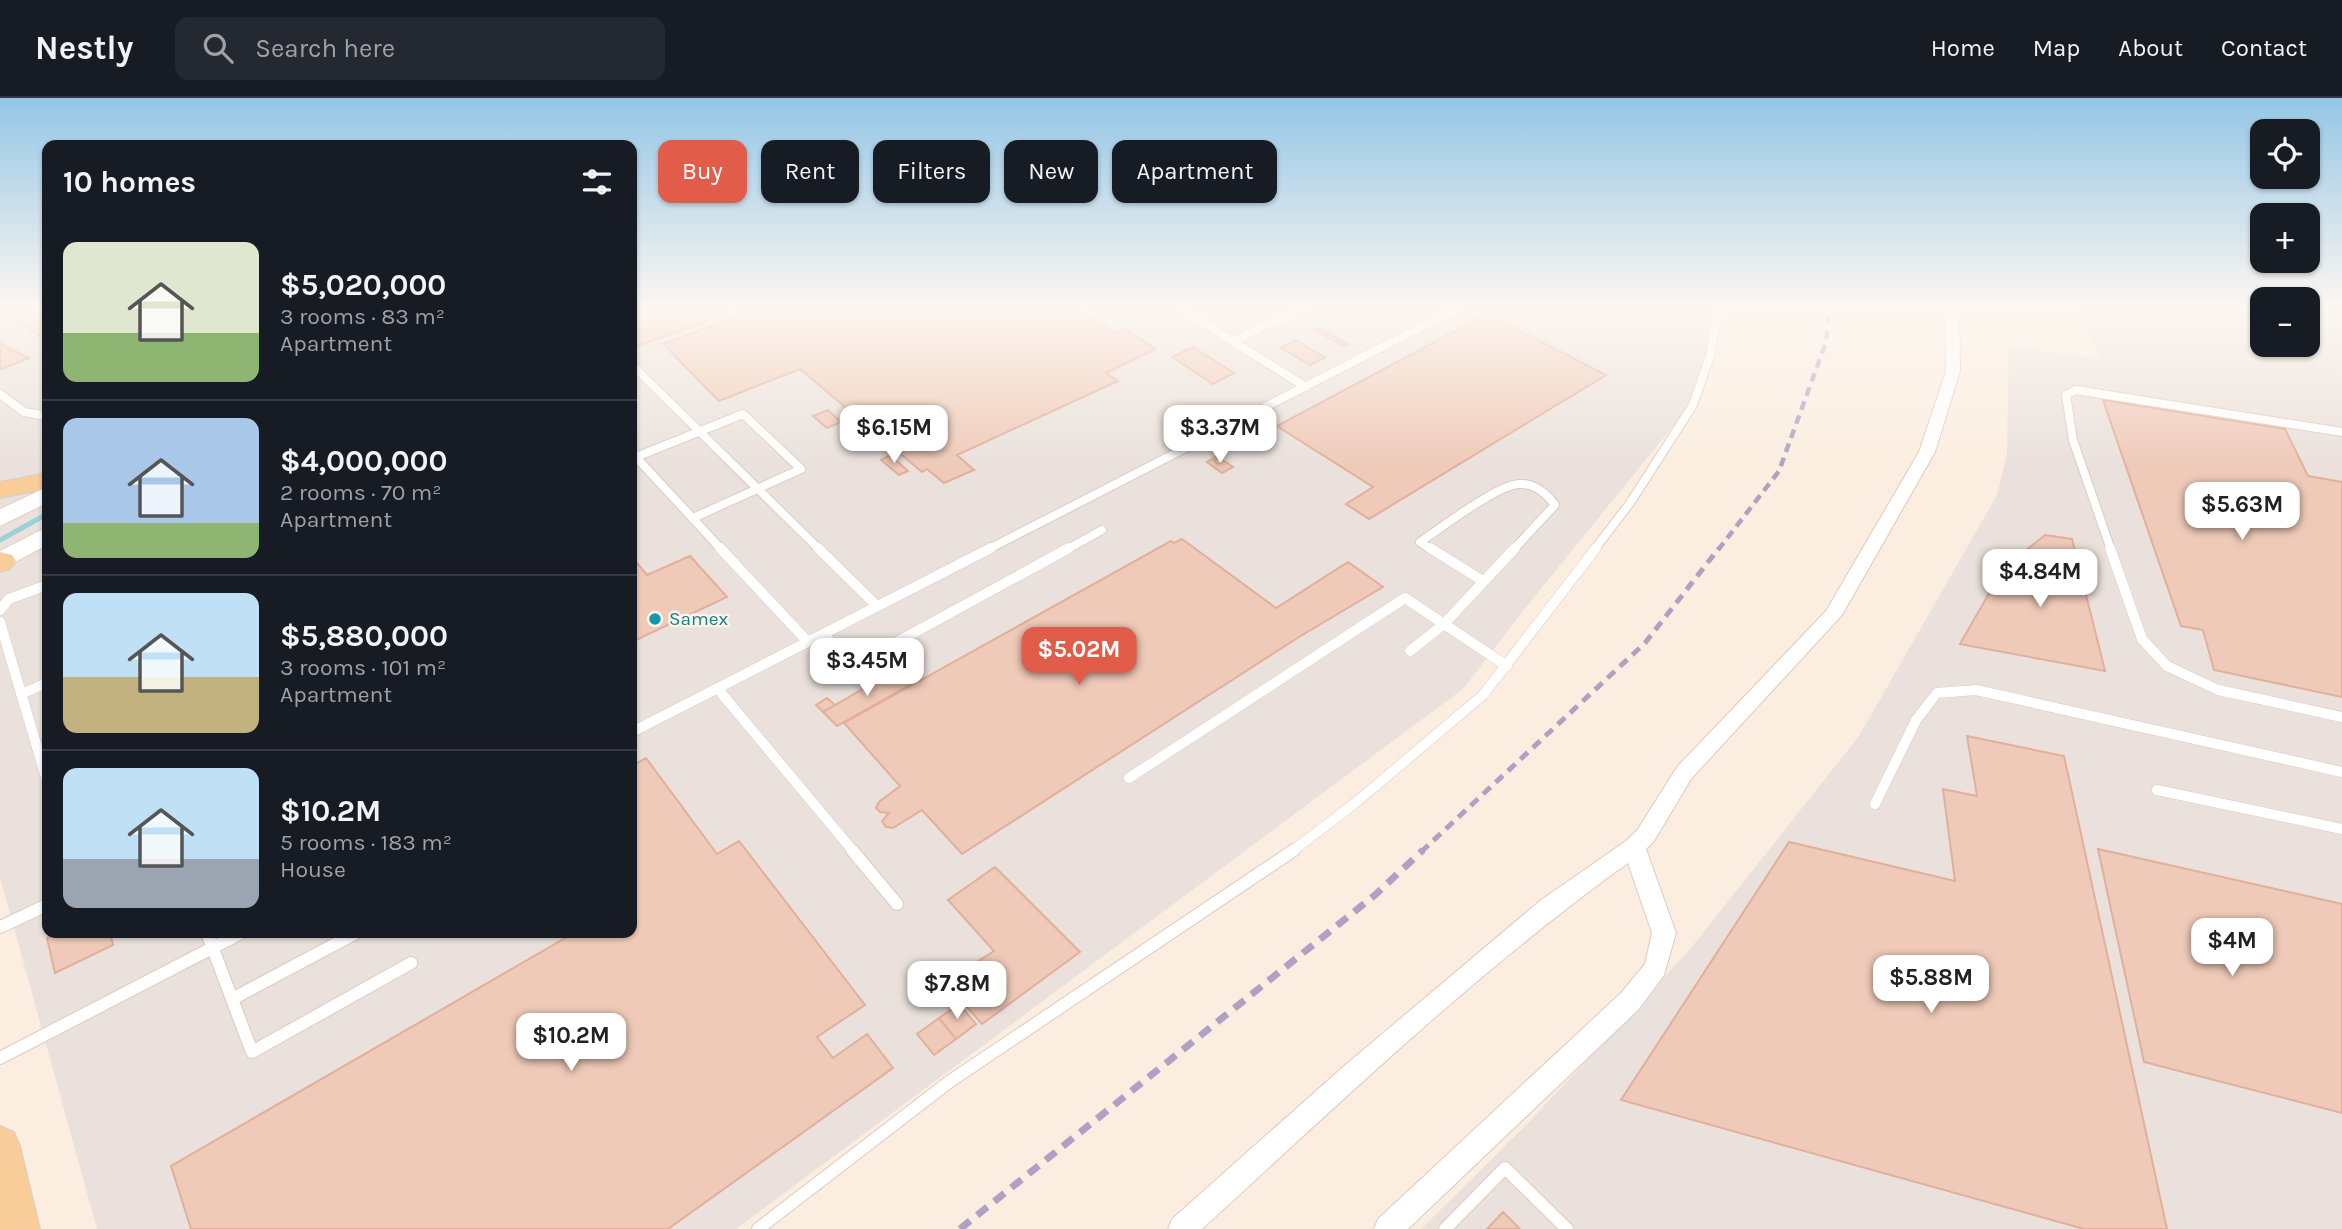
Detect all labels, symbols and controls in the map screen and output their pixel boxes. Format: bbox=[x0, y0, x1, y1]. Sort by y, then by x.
search box bbox=[175, 17, 665, 80]
text: Nestly bbox=[35, 29, 133, 67]
icon: search bbox=[199, 29, 237, 67]
text: Search here bbox=[255, 33, 395, 64]
text: Home bbox=[1931, 34, 1995, 62]
text: Map bbox=[2033, 34, 2080, 62]
text: About bbox=[2118, 34, 2183, 62]
text: Contact bbox=[2221, 34, 2307, 62]
map controls bbox=[2250, 119, 2320, 357]
button: locate bbox=[2250, 119, 2320, 189]
chip: Buy bbox=[658, 140, 747, 203]
chip: Rent bbox=[761, 140, 859, 203]
chip: Filters bbox=[873, 140, 990, 203]
chip: New bbox=[1004, 140, 1098, 203]
chip: Apartment bbox=[1112, 140, 1277, 203]
icon: filters bbox=[578, 163, 616, 201]
text: 10 homes bbox=[63, 164, 196, 200]
button: + bbox=[2250, 203, 2320, 273]
text: $5,020,000 bbox=[280, 267, 446, 303]
icon: home bbox=[119, 270, 203, 354]
button: − bbox=[2250, 287, 2320, 357]
text: 3 rooms · 83 m² bbox=[280, 303, 445, 330]
text: Apartment bbox=[280, 330, 392, 357]
pin: $6.15M bbox=[837, 406, 951, 465]
pin: $3.37M bbox=[1163, 406, 1277, 465]
text: $6.15M bbox=[856, 414, 932, 441]
text: $3.37M bbox=[1180, 414, 1260, 441]
text: $4,000,000 bbox=[280, 443, 448, 479]
icon: home bbox=[119, 446, 203, 530]
text: 2 rooms · 70 m² bbox=[280, 479, 442, 506]
pin: $5.63M bbox=[2185, 482, 2299, 542]
text: $5.63M bbox=[2201, 491, 2283, 518]
text: Apartment bbox=[280, 506, 392, 533]
pin: $4.84M bbox=[1983, 550, 2097, 609]
text: $4.84M bbox=[1998, 558, 2082, 585]
place label: Samex bbox=[669, 608, 728, 630]
marker: Samex bbox=[647, 611, 663, 627]
text: $5,880,000 bbox=[280, 618, 448, 654]
icon: home bbox=[119, 621, 203, 705]
pin: $5.02M bbox=[1022, 628, 1136, 687]
text: $5.02M bbox=[1038, 636, 1120, 663]
pin: $3.45M bbox=[810, 638, 924, 698]
text: $3.45M bbox=[826, 647, 908, 674]
text: 3 rooms · 101 m² bbox=[280, 654, 446, 681]
text: Apartment bbox=[280, 681, 392, 708]
text: $10.2M bbox=[280, 793, 381, 829]
icon: home bbox=[119, 796, 203, 880]
text: 5 rooms · 183 m² bbox=[280, 829, 452, 856]
text: House bbox=[280, 856, 346, 883]
pin: $4M bbox=[2198, 918, 2266, 978]
text: $4M bbox=[2207, 927, 2257, 954]
pin: $5.88M bbox=[1874, 956, 1988, 1015]
pin: $7.8M bbox=[908, 962, 1006, 1021]
text: $5.88M bbox=[1889, 964, 1973, 991]
text: $7.8M bbox=[923, 970, 991, 997]
pin: $10.2M bbox=[514, 1014, 628, 1073]
text: $10.2M bbox=[532, 1022, 610, 1049]

